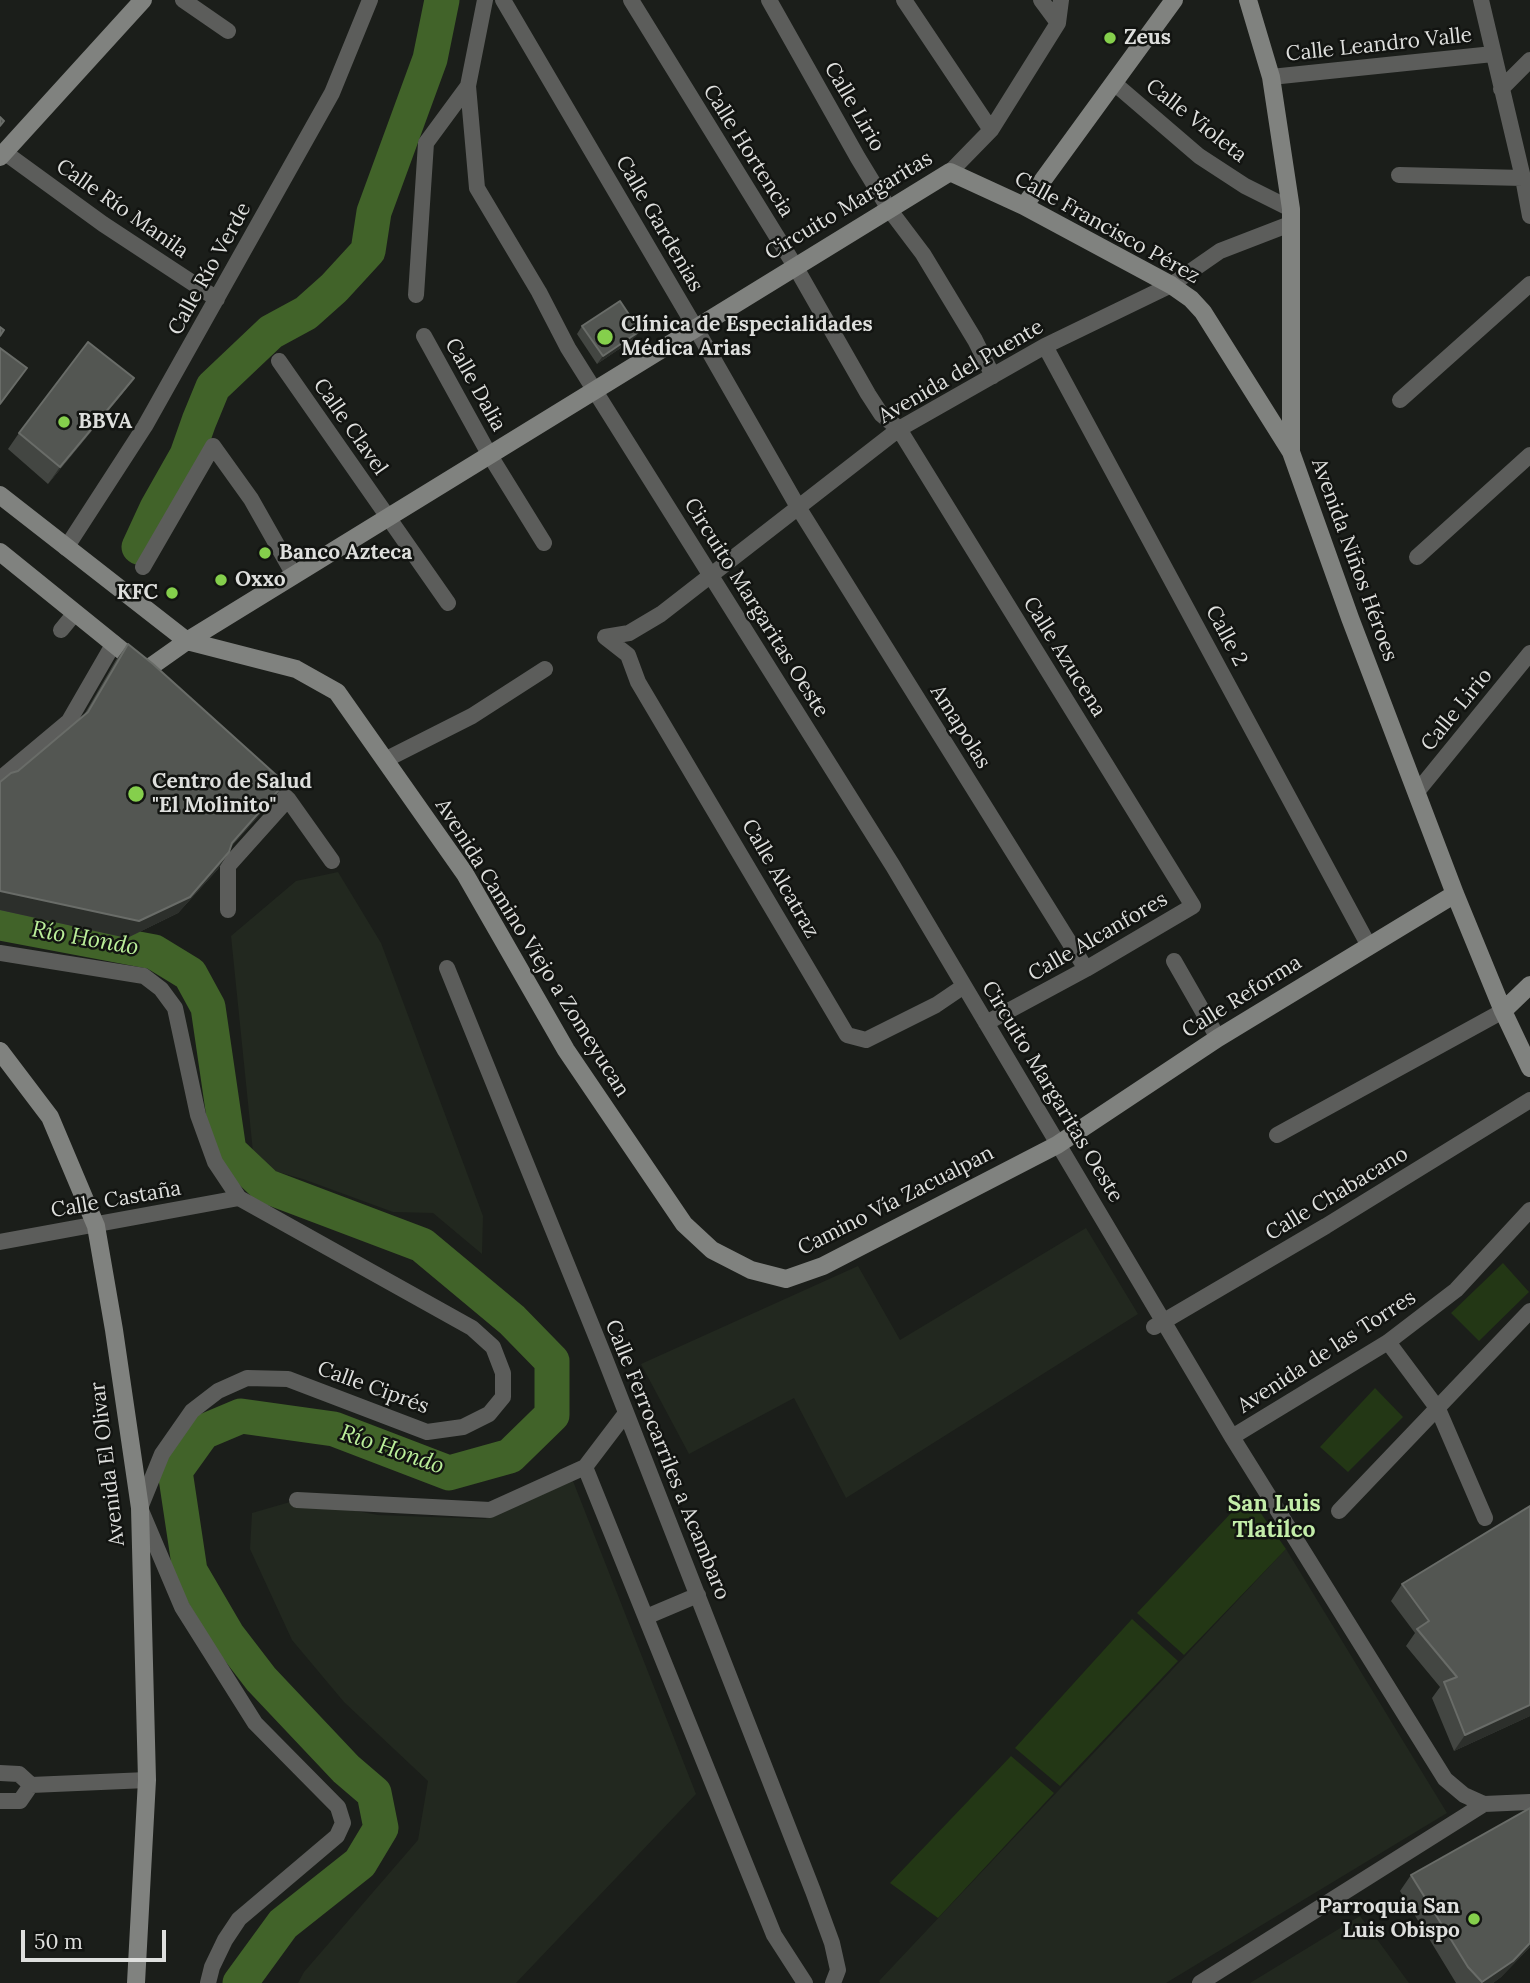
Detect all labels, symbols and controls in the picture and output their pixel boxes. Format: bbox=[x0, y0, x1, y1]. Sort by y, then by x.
street label: Calle Leandro Valle bbox=[1285, 23, 1473, 67]
place label: Zeus bbox=[1124, 25, 1171, 51]
marker: Zeus bbox=[1102, 30, 1118, 46]
street label: Calle Lirio bbox=[818, 58, 890, 156]
street label: Calle Violeta bbox=[1140, 74, 1252, 168]
street label: Calle Hortencia bbox=[697, 80, 799, 222]
street label: Circuito Margaritas bbox=[761, 146, 937, 266]
street label: Calle Gardenias bbox=[610, 152, 708, 296]
street label: Calle Río Manila bbox=[51, 154, 193, 264]
street label: Calle Francisco Pérez bbox=[1010, 166, 1204, 290]
street label: Calle Río Verde bbox=[163, 198, 257, 340]
place label: Clínica de Especialidades Médica Arias bbox=[621, 312, 873, 362]
street label: Avenida del Puente bbox=[874, 315, 1048, 429]
marker: Clínica de Especialidades Médica Arias bbox=[595, 327, 615, 347]
street label: Calle Dalia bbox=[439, 334, 511, 436]
street label: Calle Clavel bbox=[307, 374, 393, 480]
place label: BBVA bbox=[78, 409, 132, 435]
marker: BBVA bbox=[56, 414, 72, 430]
street label: Avenida Niños Héroes bbox=[1306, 455, 1402, 665]
street label: Circuito Margaritas Oeste bbox=[678, 494, 834, 722]
place label: Banco Azteca bbox=[279, 540, 412, 566]
marker: Banco Azteca bbox=[257, 545, 273, 561]
place label: Oxxo bbox=[235, 567, 286, 593]
marker: Oxxo bbox=[213, 572, 229, 588]
place label: KFC bbox=[117, 580, 158, 606]
marker: KFC bbox=[164, 585, 180, 601]
street label: Calle Azucena bbox=[1017, 592, 1111, 722]
street label: Calle 2 bbox=[1200, 601, 1252, 671]
street label: Calle Lirio bbox=[1416, 664, 1498, 756]
street label: Amapolas bbox=[924, 681, 996, 773]
place label: Centro de Salud "El Molinito" bbox=[152, 769, 312, 819]
marker: Centro de Salud "El Molinito" bbox=[126, 784, 146, 804]
street label: Avenida Camino Viejo a Zomeyucan bbox=[429, 794, 635, 1102]
street label: Calle Alcatraz bbox=[736, 815, 824, 943]
street label: Calle Alcanfores bbox=[1024, 887, 1172, 987]
water label: Río Hondo bbox=[29, 916, 141, 962]
street label: Calle Reforma bbox=[1178, 950, 1306, 1044]
street label: Circuito Margaritas Oeste bbox=[976, 977, 1128, 1207]
street label: Camino Vía Zacualpan bbox=[794, 1141, 998, 1261]
street label: Calle Chabacano bbox=[1261, 1141, 1413, 1247]
street label: Calle Castaña bbox=[49, 1176, 183, 1224]
street label: Avenida de las Torres bbox=[1233, 1285, 1421, 1419]
street label: Calle Ferrocarriles a Acambaro bbox=[599, 1316, 735, 1604]
street label: Calle Ciprés bbox=[314, 1356, 432, 1420]
street label: Avenida El Olivar bbox=[85, 1381, 131, 1547]
water label: Río Hondo bbox=[336, 1419, 448, 1481]
district label: San Luis Tlatilco bbox=[1227, 1490, 1321, 1544]
place label: Parroquia San Luis Obispo bbox=[1319, 1894, 1460, 1944]
marker: Parroquia San Luis Obispo bbox=[1466, 1911, 1482, 1927]
scale bar bbox=[24, 1916, 170, 1960]
text: 50 m bbox=[34, 1928, 83, 1955]

